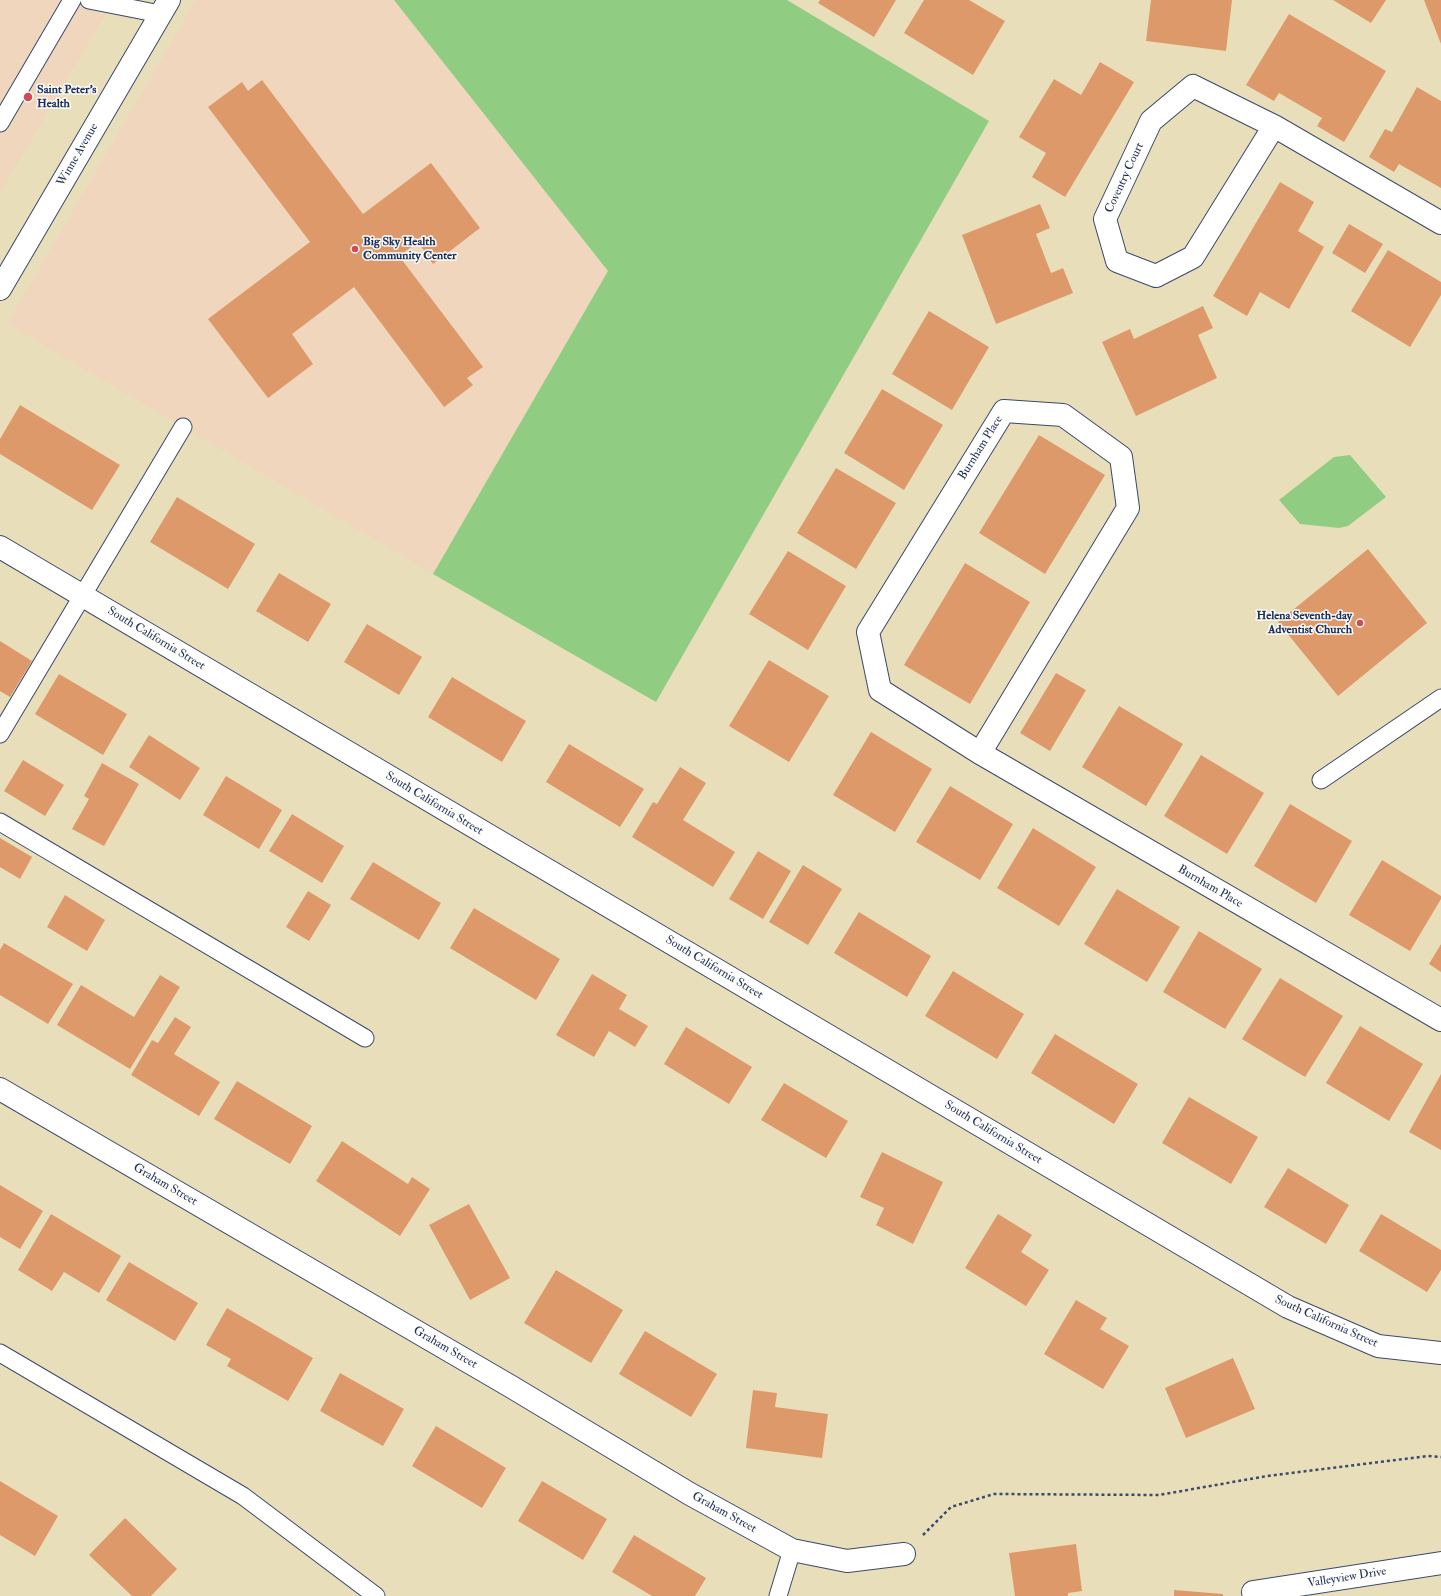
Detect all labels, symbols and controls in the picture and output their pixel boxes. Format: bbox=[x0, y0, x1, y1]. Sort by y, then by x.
place label: Saint Peter's Health bbox=[37, 83, 96, 111]
marker: Saint Peter's Health bbox=[22, 91, 34, 103]
street label: Winne Avenue bbox=[54, 121, 102, 189]
street label: Coventry Court bbox=[1102, 141, 1148, 215]
place label: Big Sky Health Community Center bbox=[363, 235, 457, 263]
marker: Big Sky Health Community Center bbox=[350, 244, 360, 254]
street label: Burnham Place bbox=[956, 413, 1006, 483]
street label: South California Street bbox=[105, 604, 207, 674]
place label: Helena Seventh-day Adventist Church bbox=[1256, 609, 1352, 637]
marker: Helena Seventh-day Adventist Church bbox=[1355, 618, 1365, 628]
street label: South California Street bbox=[383, 769, 485, 839]
street label: Burnham Place bbox=[1175, 863, 1245, 911]
street label: South California Street bbox=[663, 933, 765, 1003]
street label: South California Street bbox=[942, 1098, 1044, 1168]
street label: Graham Street bbox=[130, 1161, 200, 1209]
street label: South California Street bbox=[1272, 1293, 1380, 1351]
street label: Graham Street bbox=[410, 1324, 480, 1372]
street label: Graham Street bbox=[689, 1489, 759, 1537]
street label: Valleyview Drive bbox=[1307, 1565, 1387, 1591]

